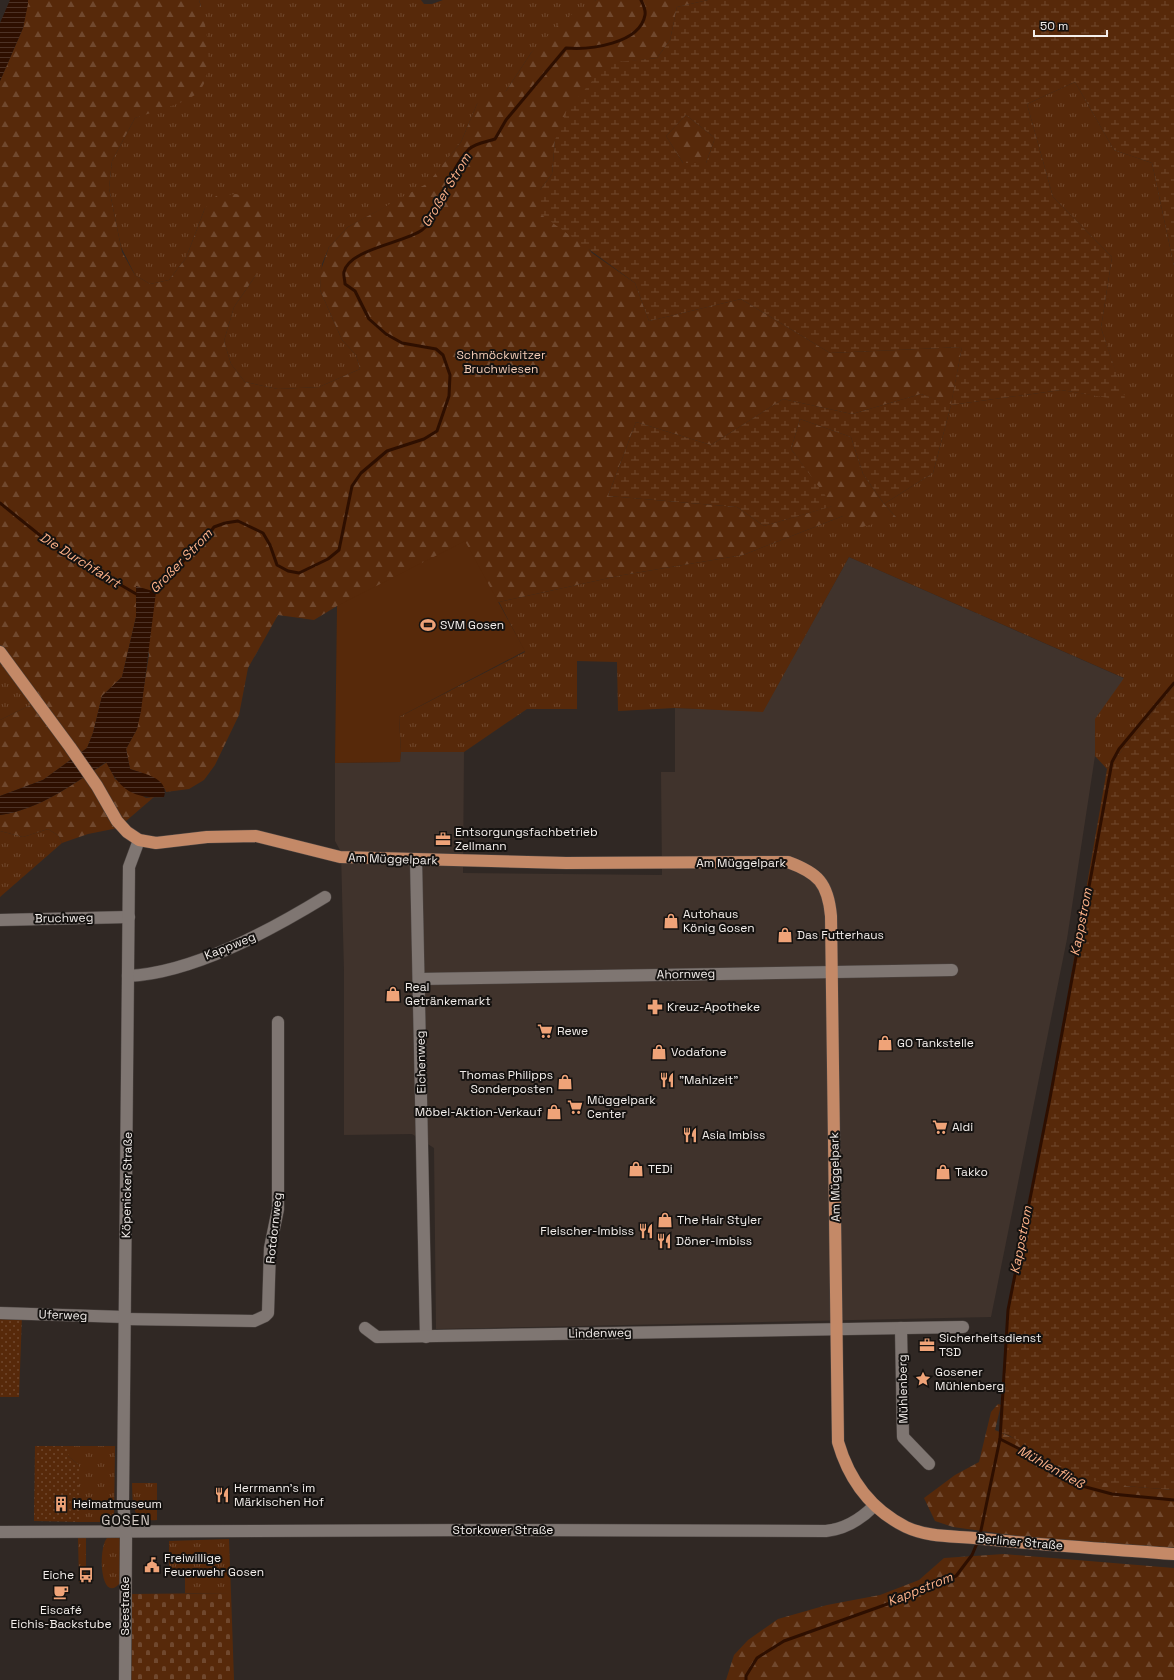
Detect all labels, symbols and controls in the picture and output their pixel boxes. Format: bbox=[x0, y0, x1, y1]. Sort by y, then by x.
scale bar bbox=[1034, 12, 1107, 38]
text: 50 m bbox=[1040, 18, 1068, 34]
water label: Großer Strom bbox=[417, 149, 475, 230]
park label: Schmöckwitzer Bruchwiesen bbox=[457, 347, 546, 377]
water label: Großer Strom bbox=[146, 525, 217, 597]
water label: Die Durchfahrt bbox=[37, 529, 124, 592]
sports icon: SVM Gosen bbox=[419, 616, 437, 634]
place label: SVM Gosen bbox=[440, 617, 504, 633]
place label: Entsorgungsfachbetrieb Zellmann bbox=[455, 824, 598, 854]
office icon: Entsorgungsfachbetrieb Zellmann bbox=[434, 830, 452, 848]
street label: Am Müggelpark bbox=[348, 849, 439, 869]
street label: Am Müggelpark bbox=[696, 855, 786, 871]
water label: Kappstrom bbox=[1066, 886, 1096, 957]
place label: Autohaus König Gosen bbox=[683, 906, 755, 936]
street label: Bruchweg bbox=[35, 909, 93, 927]
shop icon: Autohaus König Gosen bbox=[662, 912, 680, 930]
shop icon: Das Futterhaus bbox=[776, 926, 794, 944]
place label: Das Futterhaus bbox=[797, 927, 884, 943]
street label: Kappweg bbox=[202, 928, 258, 964]
street label: Ahornweg bbox=[657, 965, 715, 983]
place label: Real Getränkemarkt bbox=[405, 979, 491, 1009]
shop icon: Real Getränkemarkt bbox=[384, 985, 402, 1003]
pharmacy icon: Kreuz-Apotheke bbox=[646, 998, 664, 1016]
place label: Kreuz-Apotheke bbox=[667, 999, 760, 1015]
supermarket icon: Rewe bbox=[536, 1022, 554, 1040]
place label: Rewe bbox=[557, 1023, 588, 1039]
street label: Eichenweg bbox=[412, 1030, 430, 1094]
shop icon: GO Tankstelle bbox=[876, 1034, 894, 1052]
place label: GO Tankstelle bbox=[897, 1035, 974, 1051]
shop icon: Vodafone bbox=[650, 1043, 668, 1061]
place label: Vodafone bbox=[671, 1044, 727, 1060]
place label: Thomas Philipps Sonderposten bbox=[459, 1067, 553, 1097]
restaurant icon: "Mahlzeit" bbox=[658, 1071, 676, 1089]
place label: "Mahlzeit" bbox=[679, 1072, 738, 1088]
shop icon: Thomas Philipps Sonderposten bbox=[556, 1073, 574, 1091]
place label: Müggelpark Center bbox=[587, 1092, 656, 1122]
supermarket icon: Müggelpark Center bbox=[566, 1098, 584, 1116]
shop icon: Möbel-Aktion-Verkauf bbox=[545, 1103, 563, 1121]
place label: Möbel-Aktion-Verkauf bbox=[415, 1104, 542, 1120]
supermarket icon: Aldi bbox=[931, 1118, 949, 1136]
place label: Aldi bbox=[952, 1119, 973, 1135]
restaurant icon: Asia Imbiss bbox=[681, 1126, 699, 1144]
place label: Asia Imbiss bbox=[702, 1127, 765, 1143]
street label: Am Müggelpark bbox=[826, 1131, 844, 1222]
street label: Köpenicker Straße bbox=[118, 1132, 136, 1238]
shop icon: TEDi bbox=[627, 1160, 645, 1178]
place label: TEDi bbox=[648, 1161, 673, 1177]
shop icon: Takko bbox=[934, 1163, 952, 1181]
place label: Takko bbox=[955, 1164, 988, 1180]
street label: Rotdornweg bbox=[262, 1192, 286, 1264]
water label: Kappstrom bbox=[1006, 1204, 1036, 1275]
shop icon: The Hair Styler bbox=[656, 1211, 674, 1229]
place label: The Hair Styler bbox=[677, 1212, 762, 1228]
restaurant icon: Fleischer-Imbiss bbox=[637, 1222, 655, 1240]
place label: Fleischer-Imbiss bbox=[540, 1223, 634, 1239]
restaurant icon: Döner-Imbiss bbox=[655, 1232, 673, 1250]
place label: Döner-Imbiss bbox=[676, 1233, 752, 1249]
street label: Uferweg bbox=[38, 1306, 88, 1324]
street label: Lindenweg bbox=[568, 1324, 632, 1342]
place label: Sicherheitsdienst TSD bbox=[939, 1330, 1042, 1360]
office icon: Sicherheitsdienst TSD bbox=[918, 1336, 936, 1354]
street label: Mühlenberg bbox=[894, 1354, 912, 1424]
place label: Gosener Mühlenberg bbox=[935, 1364, 1004, 1394]
place icon: Gosener Mühlenberg bbox=[914, 1370, 932, 1388]
water label: Mühlenfließ bbox=[1015, 1442, 1088, 1493]
place label: Herrmann's im Märkischen Hof bbox=[234, 1480, 324, 1510]
restaurant icon: Herrmann's im Märkischen Hof bbox=[213, 1486, 231, 1504]
building icon: Heimatmuseum bbox=[52, 1495, 70, 1513]
place label: Heimatmuseum bbox=[73, 1496, 162, 1512]
district label: GOSEN bbox=[101, 1511, 151, 1529]
street label: Storkower Straße bbox=[453, 1522, 553, 1538]
street label: Berliner Straße bbox=[976, 1530, 1064, 1554]
place label: Freiwillige Feuerwehr Gosen bbox=[164, 1550, 264, 1580]
public building icon: Freiwillige Feuerwehr Gosen bbox=[143, 1556, 161, 1574]
bus stop icon: Eiche bbox=[77, 1566, 95, 1584]
place label: Eiche bbox=[43, 1567, 74, 1583]
water label: Kappstrom bbox=[885, 1568, 956, 1610]
street label: Seestraße bbox=[117, 1576, 133, 1636]
cafe icon: Eiscafé Eichis-Backstube bbox=[52, 1583, 70, 1601]
place label: Eiscafé Eichis-Backstube bbox=[11, 1602, 112, 1632]

